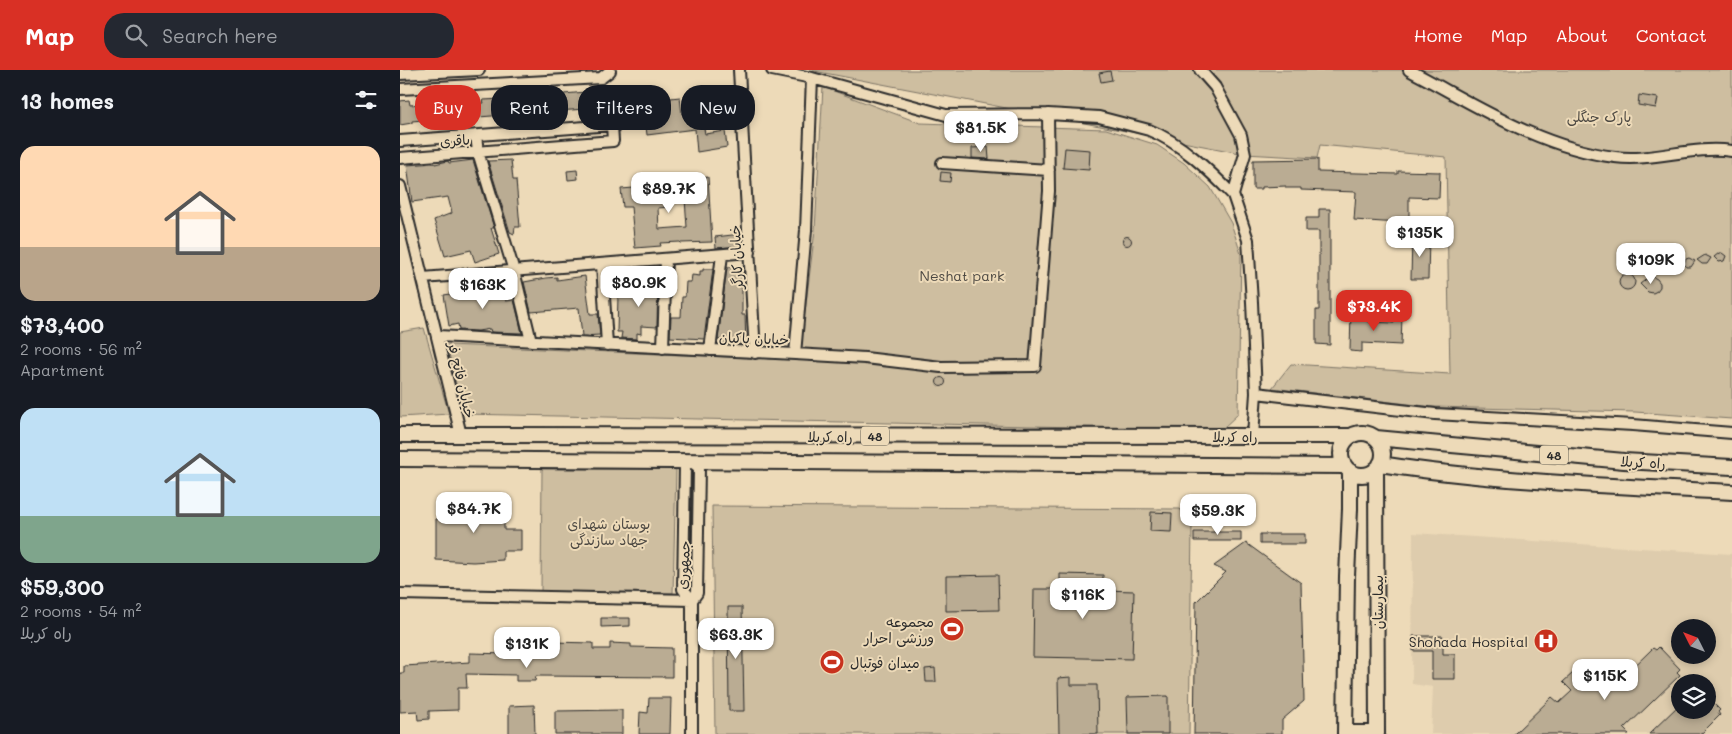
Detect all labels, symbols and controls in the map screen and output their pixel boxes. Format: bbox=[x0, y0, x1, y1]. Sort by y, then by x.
search box bbox=[104, 13, 454, 58]
text: Map bbox=[25, 20, 74, 51]
icon: search bbox=[122, 21, 150, 49]
text: Search here bbox=[162, 23, 278, 48]
text: Home bbox=[1414, 23, 1463, 47]
text: Map bbox=[1491, 23, 1527, 47]
text: About bbox=[1555, 23, 1608, 47]
text: Contact bbox=[1636, 23, 1707, 47]
chip: Buy bbox=[415, 85, 481, 130]
chip: Rent bbox=[491, 85, 568, 130]
chip: Filters bbox=[578, 85, 671, 130]
chip: New bbox=[681, 85, 755, 130]
icon: filters bbox=[352, 86, 380, 114]
text: 13 homes bbox=[20, 87, 114, 114]
park label: پارک جنگلی bbox=[1567, 107, 1631, 127]
pin: $81.5K bbox=[940, 111, 1022, 153]
text: $81.5K bbox=[955, 116, 1007, 137]
street label: باقری bbox=[439, 129, 471, 151]
pin: $89.7K bbox=[628, 172, 710, 214]
text: $89.7K bbox=[642, 177, 696, 198]
icon: home bbox=[155, 178, 245, 268]
pin: $135K bbox=[1385, 216, 1455, 258]
text: $135K bbox=[1397, 221, 1443, 242]
street label: خیابان کارگر bbox=[725, 224, 747, 291]
pin: $109K bbox=[1616, 242, 1686, 285]
text: $109K bbox=[1627, 248, 1675, 269]
pin: $80.9K bbox=[598, 266, 680, 308]
park label: Neshat park bbox=[920, 266, 1004, 285]
pin: $163K bbox=[448, 268, 518, 310]
text: $80.9K bbox=[611, 271, 667, 292]
text: $163K bbox=[460, 273, 506, 294]
pin: $73.4K bbox=[1333, 290, 1415, 332]
text: $73.4K bbox=[1347, 295, 1401, 316]
text: $73,400 bbox=[20, 311, 104, 338]
street label: خیابان پاکبان bbox=[719, 327, 789, 350]
text: 2 rooms · 56 m² bbox=[20, 338, 142, 359]
street label: خیابان فاتح فر bbox=[443, 339, 480, 420]
text: Apartment bbox=[20, 359, 105, 380]
road number: 48 bbox=[861, 426, 889, 446]
street label: راه کربلا bbox=[807, 427, 853, 446]
street label: راه کربلا bbox=[1212, 427, 1258, 446]
icon: home bbox=[155, 440, 245, 530]
road number: 48 bbox=[1540, 446, 1568, 464]
street label: راه کربلا bbox=[1620, 451, 1666, 473]
pin: $84.7K bbox=[433, 492, 515, 534]
pin: $59.3K bbox=[1177, 494, 1259, 536]
text: $84.7K bbox=[447, 497, 501, 518]
text: $59.3K bbox=[1191, 499, 1245, 520]
park label: بوستان شهدای جهاد سازندگی bbox=[568, 514, 650, 549]
street label: جمهوری bbox=[672, 540, 695, 590]
text: $59,300 bbox=[20, 573, 104, 600]
street label: بیمارستان bbox=[1368, 575, 1387, 629]
pin: $116K bbox=[1048, 578, 1118, 620]
text: $116K bbox=[1061, 583, 1105, 604]
text: 2 rooms · 54 m² bbox=[20, 600, 141, 621]
place label: مجموعه ورزشی احرار bbox=[863, 612, 934, 647]
sports icon: مجموعه ورزشی احرار bbox=[939, 616, 965, 642]
pin: $63.3K bbox=[695, 618, 777, 660]
north arrow bbox=[1671, 619, 1716, 664]
map controls bbox=[1671, 619, 1716, 719]
text: راه کربلا bbox=[20, 622, 72, 643]
text: $63.3K bbox=[709, 623, 763, 644]
pin: $131K bbox=[492, 626, 562, 669]
hospital icon: Shohada Hospital bbox=[1533, 628, 1559, 654]
text: $131K bbox=[505, 632, 549, 653]
place label: Shohada Hospital bbox=[1409, 632, 1528, 651]
sports icon: میدان فوتبال bbox=[819, 649, 845, 675]
place label: میدان فوتبال bbox=[850, 653, 920, 672]
pin: $115K bbox=[1570, 658, 1640, 701]
text: $115K bbox=[1583, 664, 1627, 685]
button: layers bbox=[1671, 674, 1716, 719]

